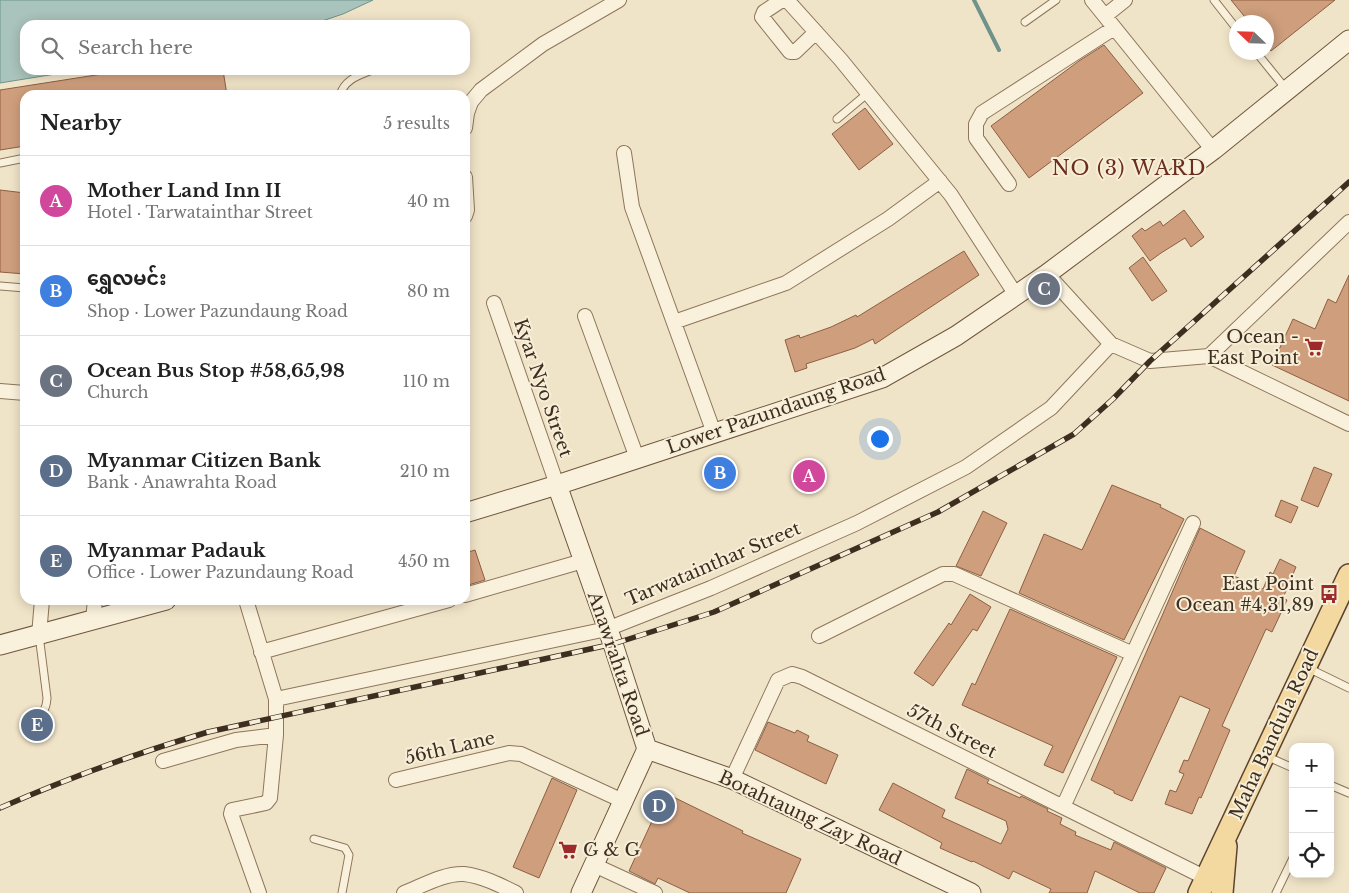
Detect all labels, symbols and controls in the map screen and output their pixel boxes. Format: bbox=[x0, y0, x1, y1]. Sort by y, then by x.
north arrow bbox=[1229, 15, 1274, 60]
search box bbox=[20, 20, 470, 75]
icon: search bbox=[38, 34, 66, 62]
text: Search here bbox=[78, 36, 193, 59]
text: Nearby bbox=[40, 110, 121, 136]
text: 5 results bbox=[383, 113, 450, 133]
district label: NO (3) WARD bbox=[1052, 156, 1206, 180]
text: Mother Land Inn II bbox=[87, 179, 281, 202]
text: A bbox=[50, 191, 62, 211]
text: 40 m bbox=[407, 191, 450, 211]
text: Hotel · Tarwatainthar Street bbox=[87, 202, 313, 222]
text: ရွှေလမင်း bbox=[87, 267, 166, 290]
pin: C bbox=[1028, 270, 1060, 308]
text: B bbox=[50, 281, 62, 301]
text: 80 m bbox=[407, 281, 450, 301]
text: Shop · Lower Pazundaung Road bbox=[87, 301, 348, 321]
street label: Kyar Nyo Street bbox=[509, 316, 577, 460]
place label: Ocean - East Point bbox=[1207, 326, 1299, 369]
supermarket icon: Ocean - East Point bbox=[1303, 336, 1325, 358]
text: Ocean Bus Stop #58,65,98 bbox=[87, 359, 345, 382]
street label: Lower Pazundaung Road bbox=[664, 363, 888, 459]
text: C bbox=[49, 371, 63, 391]
text: 110 m bbox=[403, 371, 450, 391]
text: Church bbox=[87, 382, 149, 402]
your location bbox=[867, 426, 893, 452]
text: Myanmar Citizen Bank bbox=[87, 449, 321, 472]
pin: B bbox=[704, 454, 736, 492]
pin: A bbox=[793, 457, 825, 495]
text: D bbox=[49, 461, 63, 481]
text: 210 m bbox=[400, 461, 450, 481]
text: Bank · Anawrahta Road bbox=[87, 472, 277, 492]
street label: Tarwatainthar Street bbox=[622, 517, 804, 611]
text: Myanmar Padauk bbox=[87, 539, 266, 562]
text: E bbox=[50, 551, 62, 571]
text: 450 m bbox=[398, 551, 450, 571]
text: Office · Lower Pazundaung Road bbox=[87, 562, 354, 582]
place label: East Point Ocean #4,31,89 bbox=[1176, 573, 1314, 616]
bus stop icon: East Point Ocean #4,31,89 bbox=[1318, 583, 1340, 605]
street label: Anawrahta Road bbox=[583, 588, 653, 739]
street label: Maha Bandula Road bbox=[1225, 645, 1323, 823]
street label: 57th Street bbox=[903, 699, 1001, 763]
pin: E bbox=[21, 706, 53, 744]
street label: 56th Lane bbox=[403, 727, 497, 769]
map controls bbox=[1289, 743, 1334, 878]
button: + bbox=[1289, 743, 1334, 788]
street label: Botahtaung Zay Road bbox=[715, 766, 905, 870]
pin: D bbox=[643, 787, 675, 825]
button: − bbox=[1289, 788, 1334, 833]
button: locate bbox=[1289, 833, 1334, 878]
supermarket icon: G & G bbox=[557, 839, 579, 861]
place label: G & G bbox=[583, 839, 640, 861]

